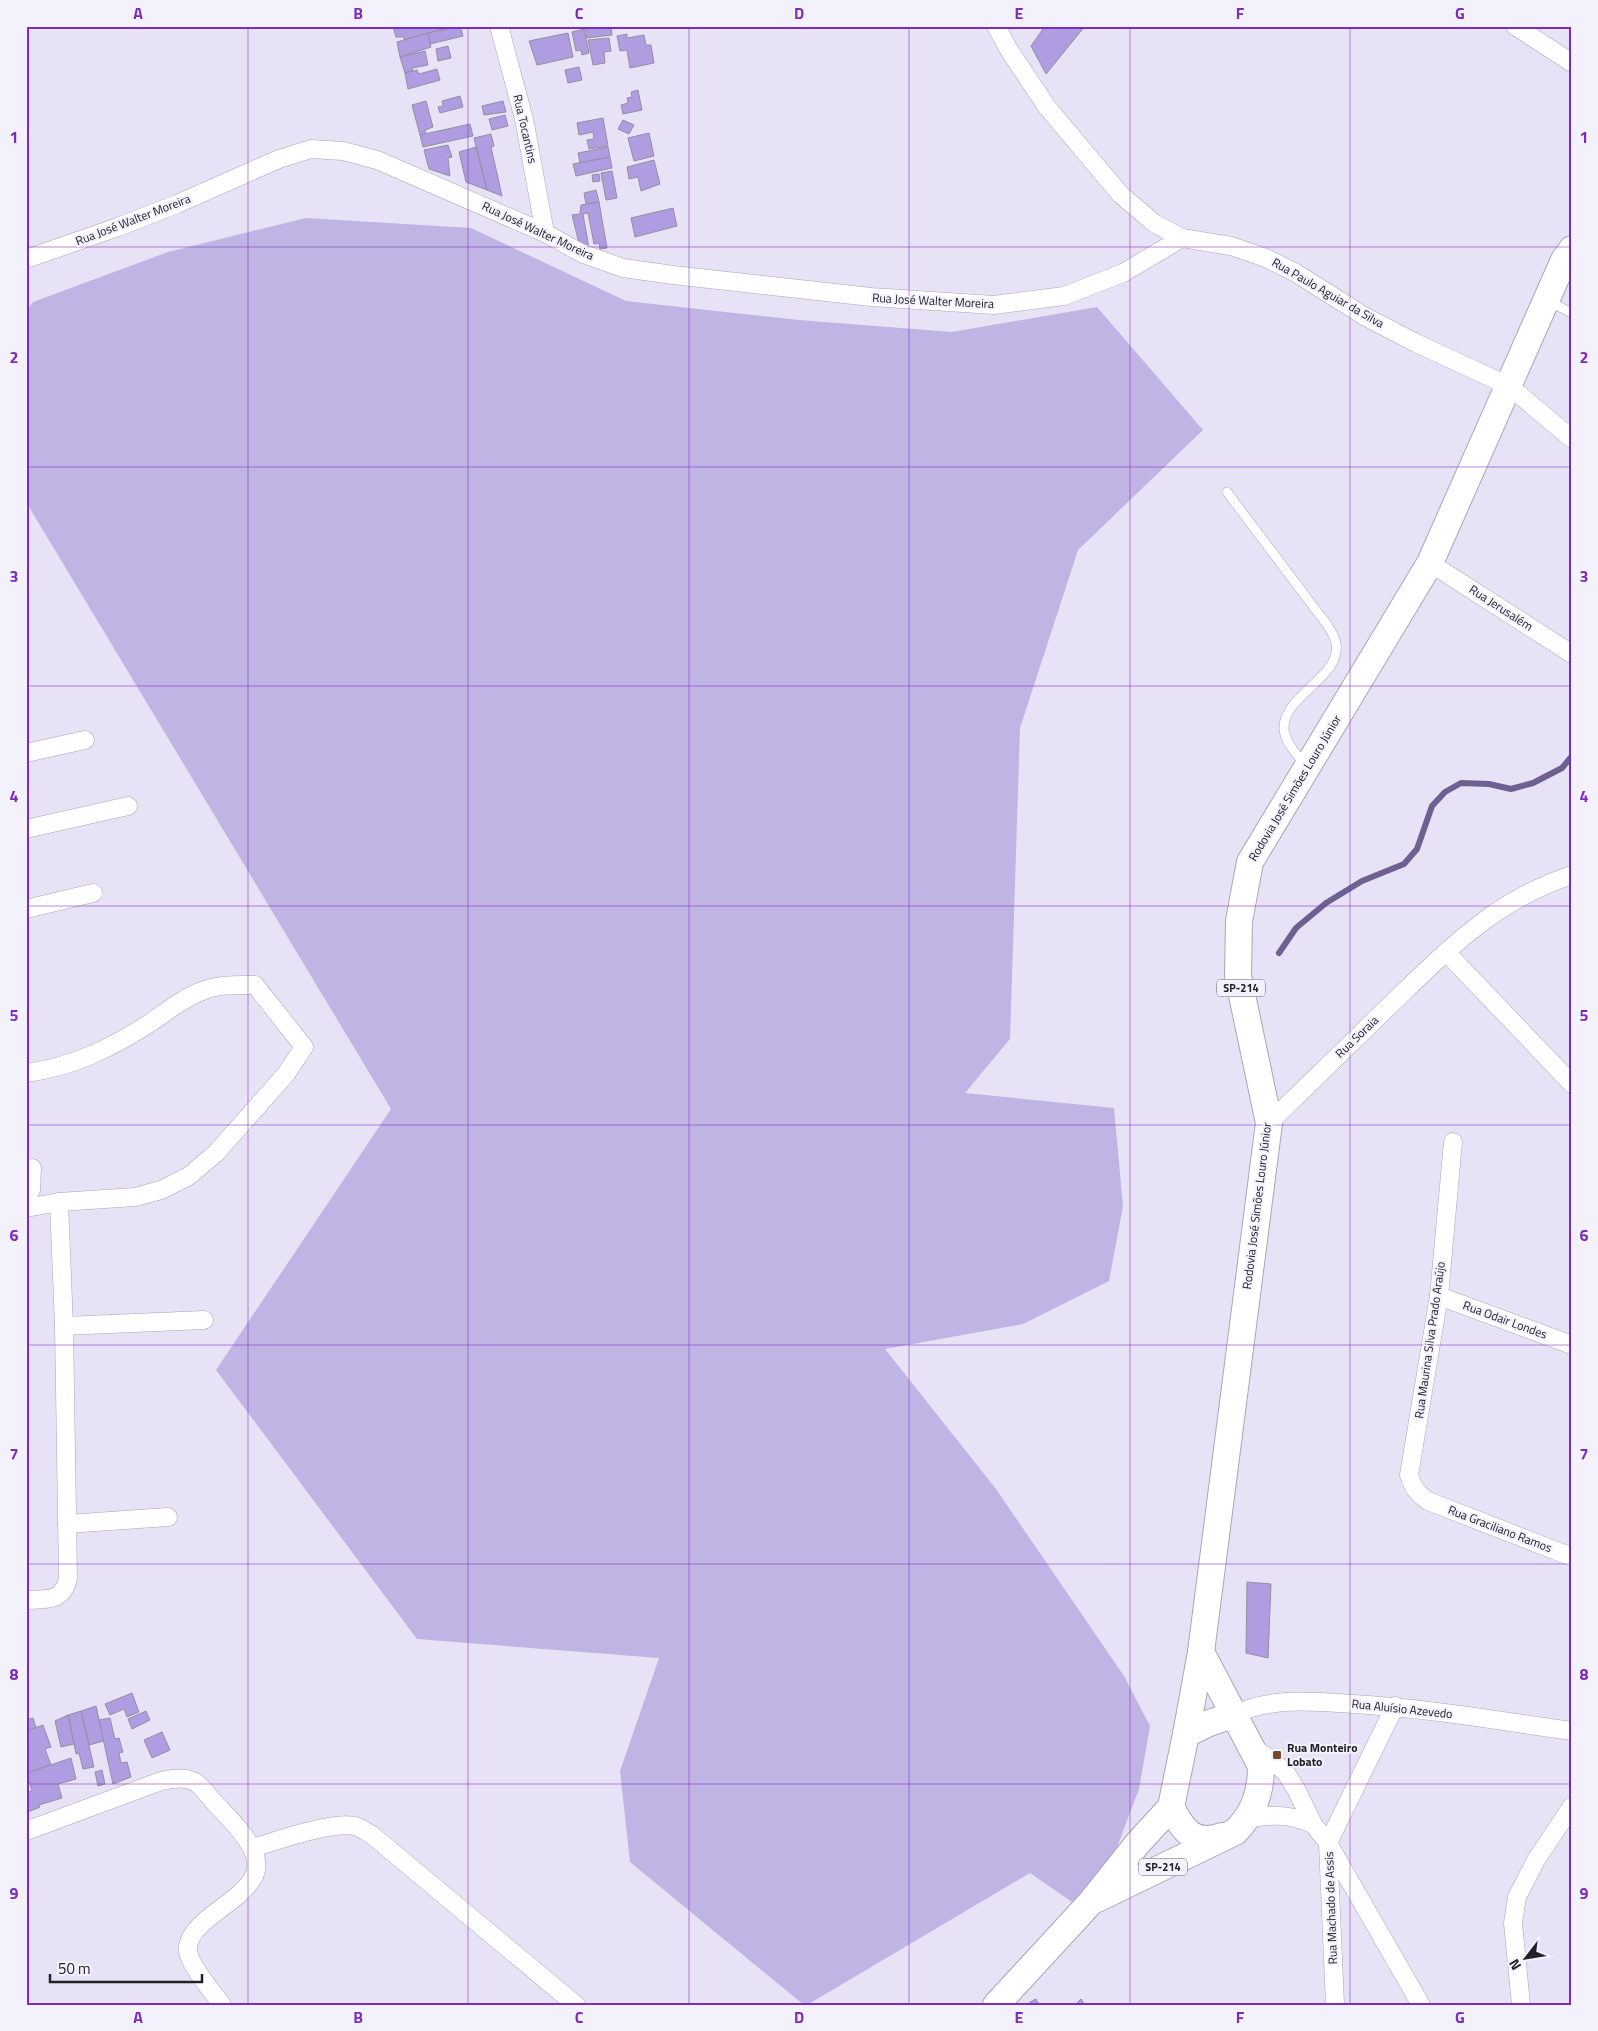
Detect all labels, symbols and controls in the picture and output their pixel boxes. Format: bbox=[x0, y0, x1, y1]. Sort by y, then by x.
text: A bbox=[133, 1, 143, 25]
text: B bbox=[353, 1, 363, 25]
text: C bbox=[575, 1, 584, 25]
text: D bbox=[794, 1, 804, 25]
text: E bbox=[1015, 1, 1024, 25]
text: F bbox=[1236, 1, 1245, 25]
text: G bbox=[1455, 1, 1465, 25]
street label: Rua Tocantins bbox=[508, 92, 543, 166]
text: 1 bbox=[10, 125, 18, 149]
text: 1 bbox=[1580, 125, 1588, 149]
street label: Rua José Walter Moreira bbox=[72, 189, 193, 250]
street label: Rua José Walter Moreira bbox=[479, 196, 597, 265]
street label: Rua Paulo Aguiar da Silva bbox=[1268, 253, 1388, 333]
street label: Rua José Walter Moreira bbox=[872, 288, 994, 313]
text: 2 bbox=[10, 345, 18, 369]
text: 2 bbox=[1580, 345, 1588, 369]
text: 3 bbox=[10, 564, 18, 588]
text: 3 bbox=[1580, 564, 1588, 588]
street label: Rua Jerusalém bbox=[1466, 580, 1537, 635]
street label: Rodovia José Simões Louro Júnior bbox=[1243, 711, 1346, 865]
text: 4 bbox=[10, 784, 19, 808]
text: 4 bbox=[1580, 784, 1589, 808]
road number: SP-214 bbox=[1217, 980, 1265, 996]
text: 5 bbox=[10, 1003, 19, 1027]
text: 5 bbox=[1580, 1003, 1589, 1027]
street label: Rua Soraia bbox=[1331, 1011, 1383, 1062]
street label: Rodovia José Simões Louro Júnior bbox=[1237, 1121, 1276, 1290]
text: 6 bbox=[10, 1223, 19, 1247]
text: 6 bbox=[1580, 1223, 1589, 1247]
street label: Rua Maurina Silva Prado Araújo bbox=[1409, 1260, 1450, 1420]
street label: Rua Odair Londes bbox=[1460, 1295, 1550, 1344]
text: 7 bbox=[10, 1442, 18, 1466]
text: 7 bbox=[1580, 1442, 1588, 1466]
street label: Rua Graciliano Ramos bbox=[1445, 1500, 1555, 1557]
text: 8 bbox=[10, 1662, 19, 1686]
text: 8 bbox=[1580, 1662, 1589, 1686]
street label: Rua Aluísio Azevedo bbox=[1351, 1694, 1453, 1723]
place label: Rua Monteiro Lobato bbox=[1287, 1738, 1358, 1771]
marker: Rua Monteiro Lobato bbox=[1271, 1749, 1283, 1761]
street label: Rua Machado de Assis bbox=[1319, 1851, 1342, 1965]
road number: SP-214 bbox=[1139, 1858, 1187, 1875]
text: 9 bbox=[10, 1881, 19, 1905]
text: 9 bbox=[1580, 1881, 1589, 1905]
north arrow bbox=[1500, 1934, 1550, 1984]
scale bar bbox=[50, 1951, 202, 1983]
text: N bbox=[1503, 1955, 1526, 1975]
text: 50 m bbox=[58, 1957, 91, 1980]
text: A bbox=[133, 2005, 143, 2029]
text: B bbox=[353, 2005, 363, 2029]
text: C bbox=[575, 2005, 584, 2029]
text: D bbox=[794, 2005, 804, 2029]
text: E bbox=[1015, 2005, 1024, 2029]
text: F bbox=[1236, 2005, 1245, 2029]
text: G bbox=[1455, 2005, 1465, 2029]

